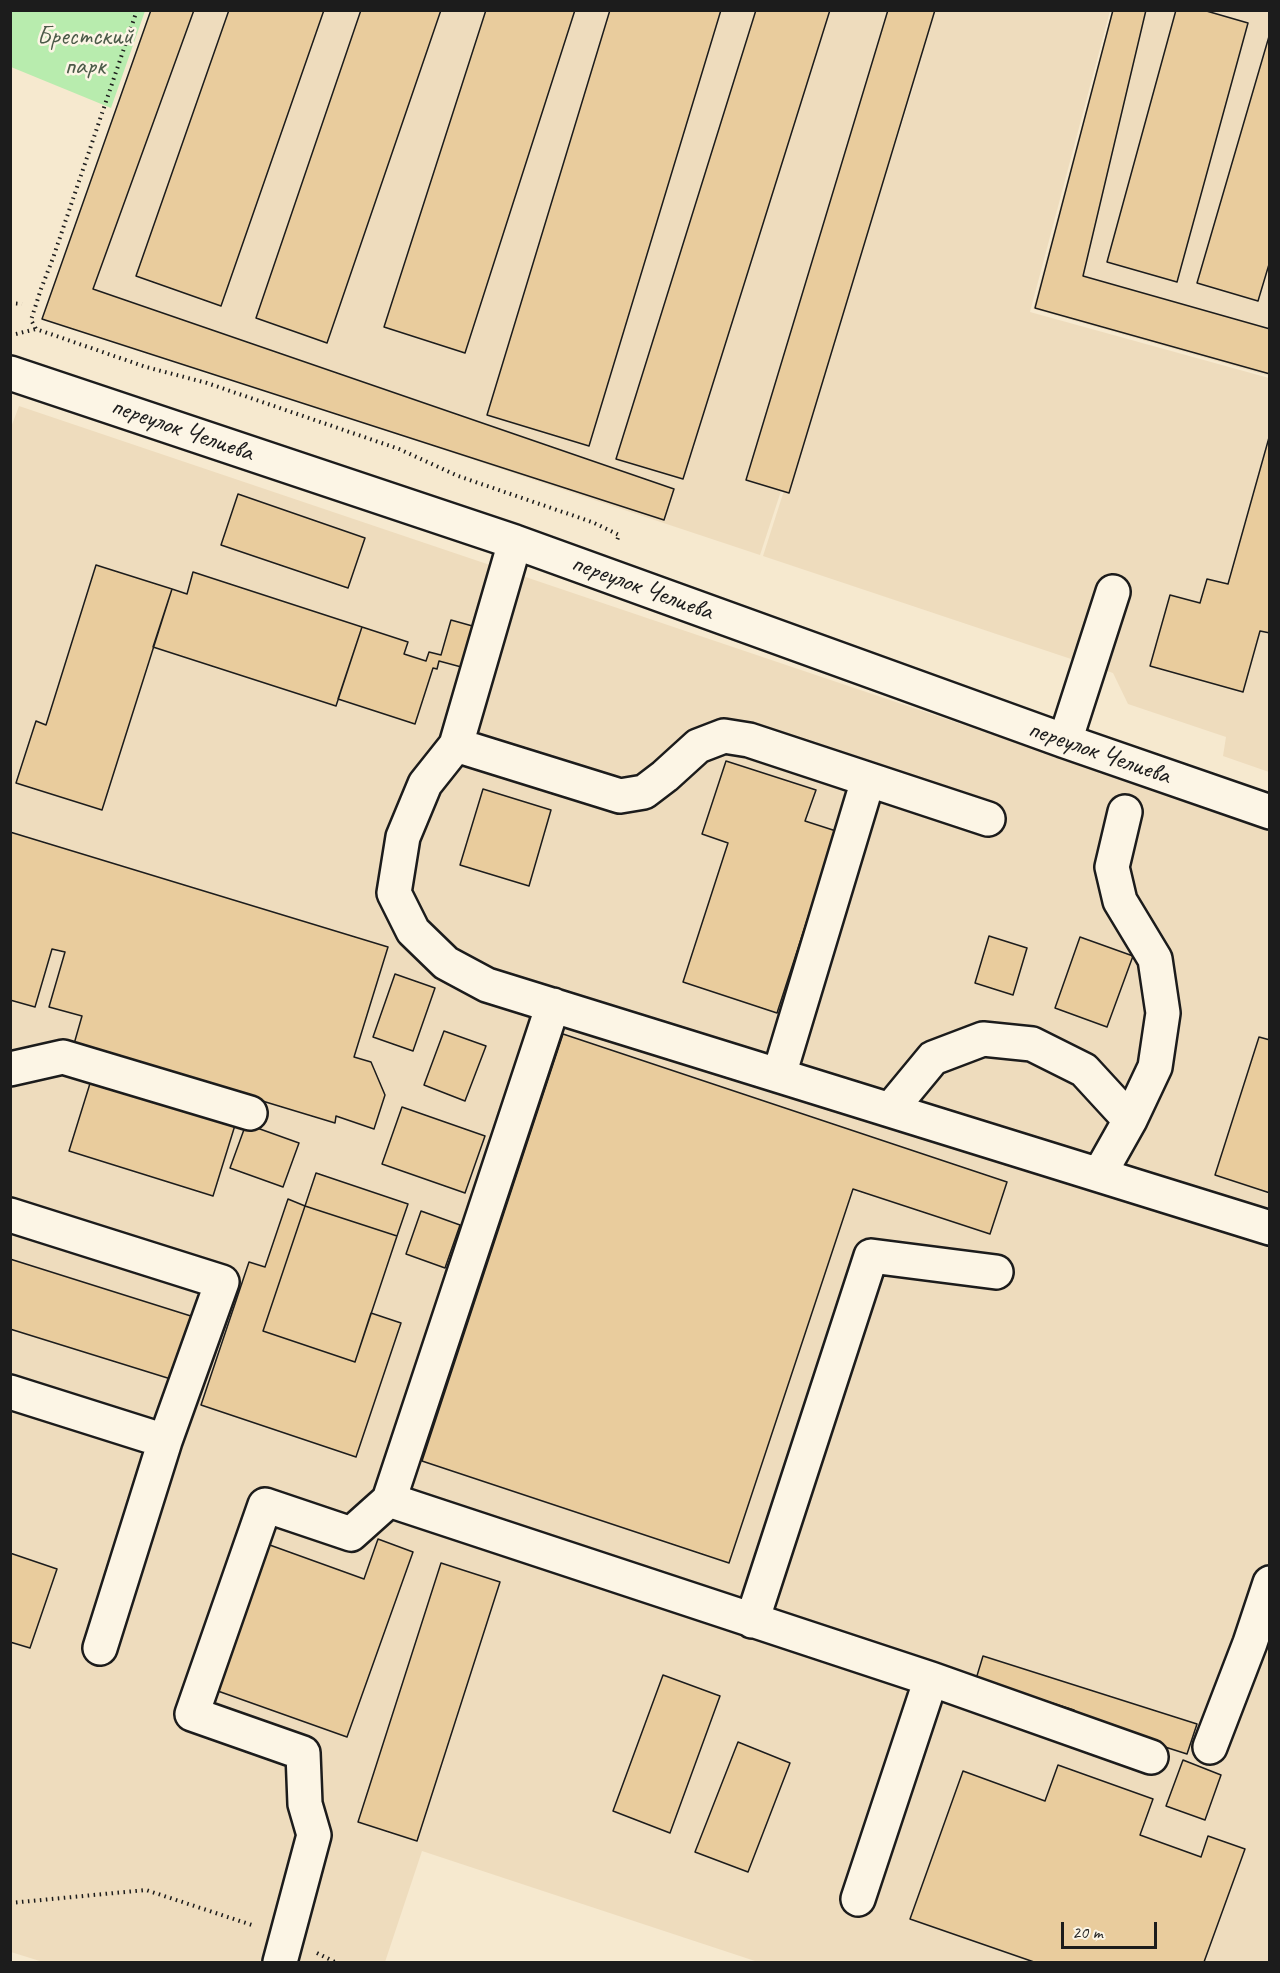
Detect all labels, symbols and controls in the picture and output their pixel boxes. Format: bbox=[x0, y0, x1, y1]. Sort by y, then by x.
park label: Брестский парк bbox=[37, 21, 133, 82]
street label: переулок Челиева bbox=[107, 391, 257, 469]
street label: переулок Челиева bbox=[567, 548, 717, 628]
street label: переулок Челиева bbox=[1024, 714, 1174, 792]
scale bar bbox=[1064, 1910, 1160, 1948]
text: 20 m bbox=[1072, 1921, 1103, 1943]

